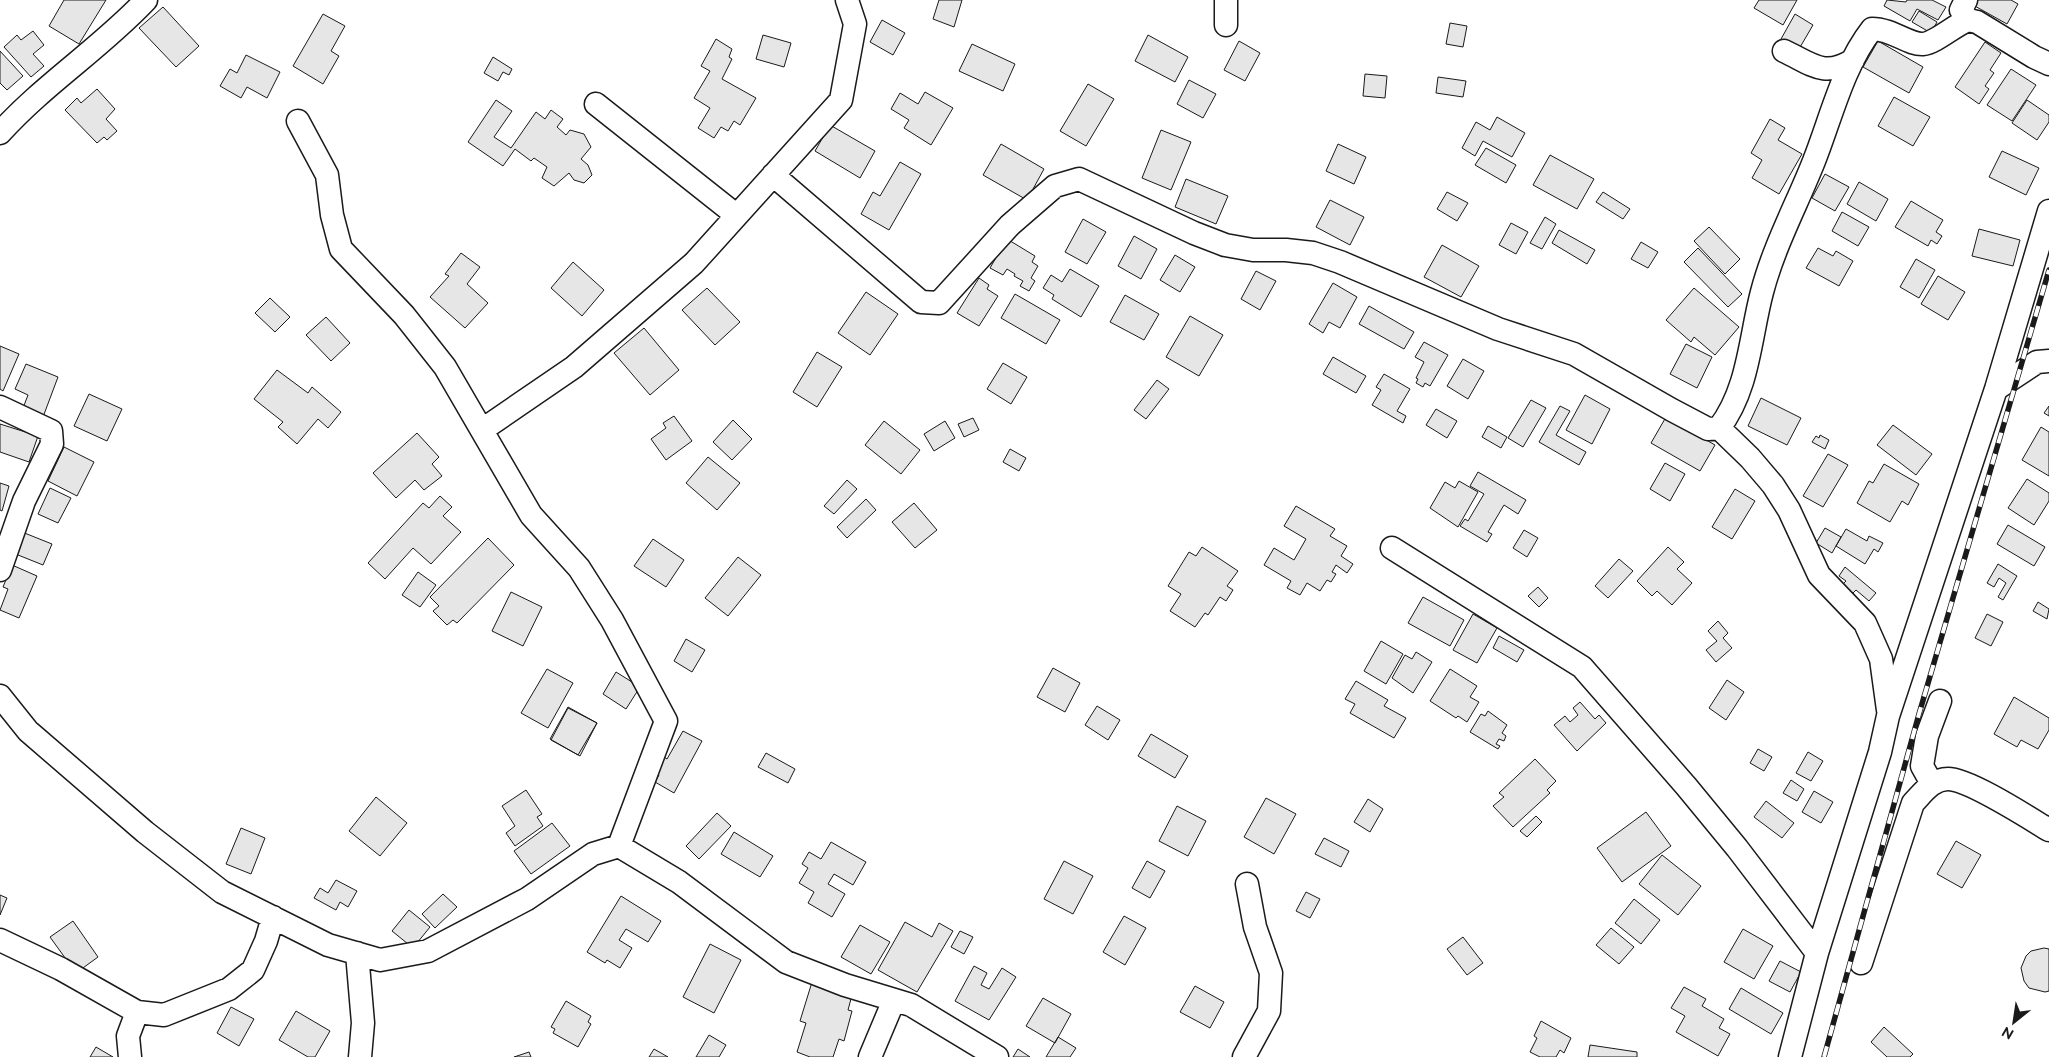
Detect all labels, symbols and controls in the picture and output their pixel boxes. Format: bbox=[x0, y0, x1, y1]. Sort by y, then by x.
north arrow bbox=[1989, 997, 2039, 1047]
text: N bbox=[1999, 1024, 2016, 1043]

